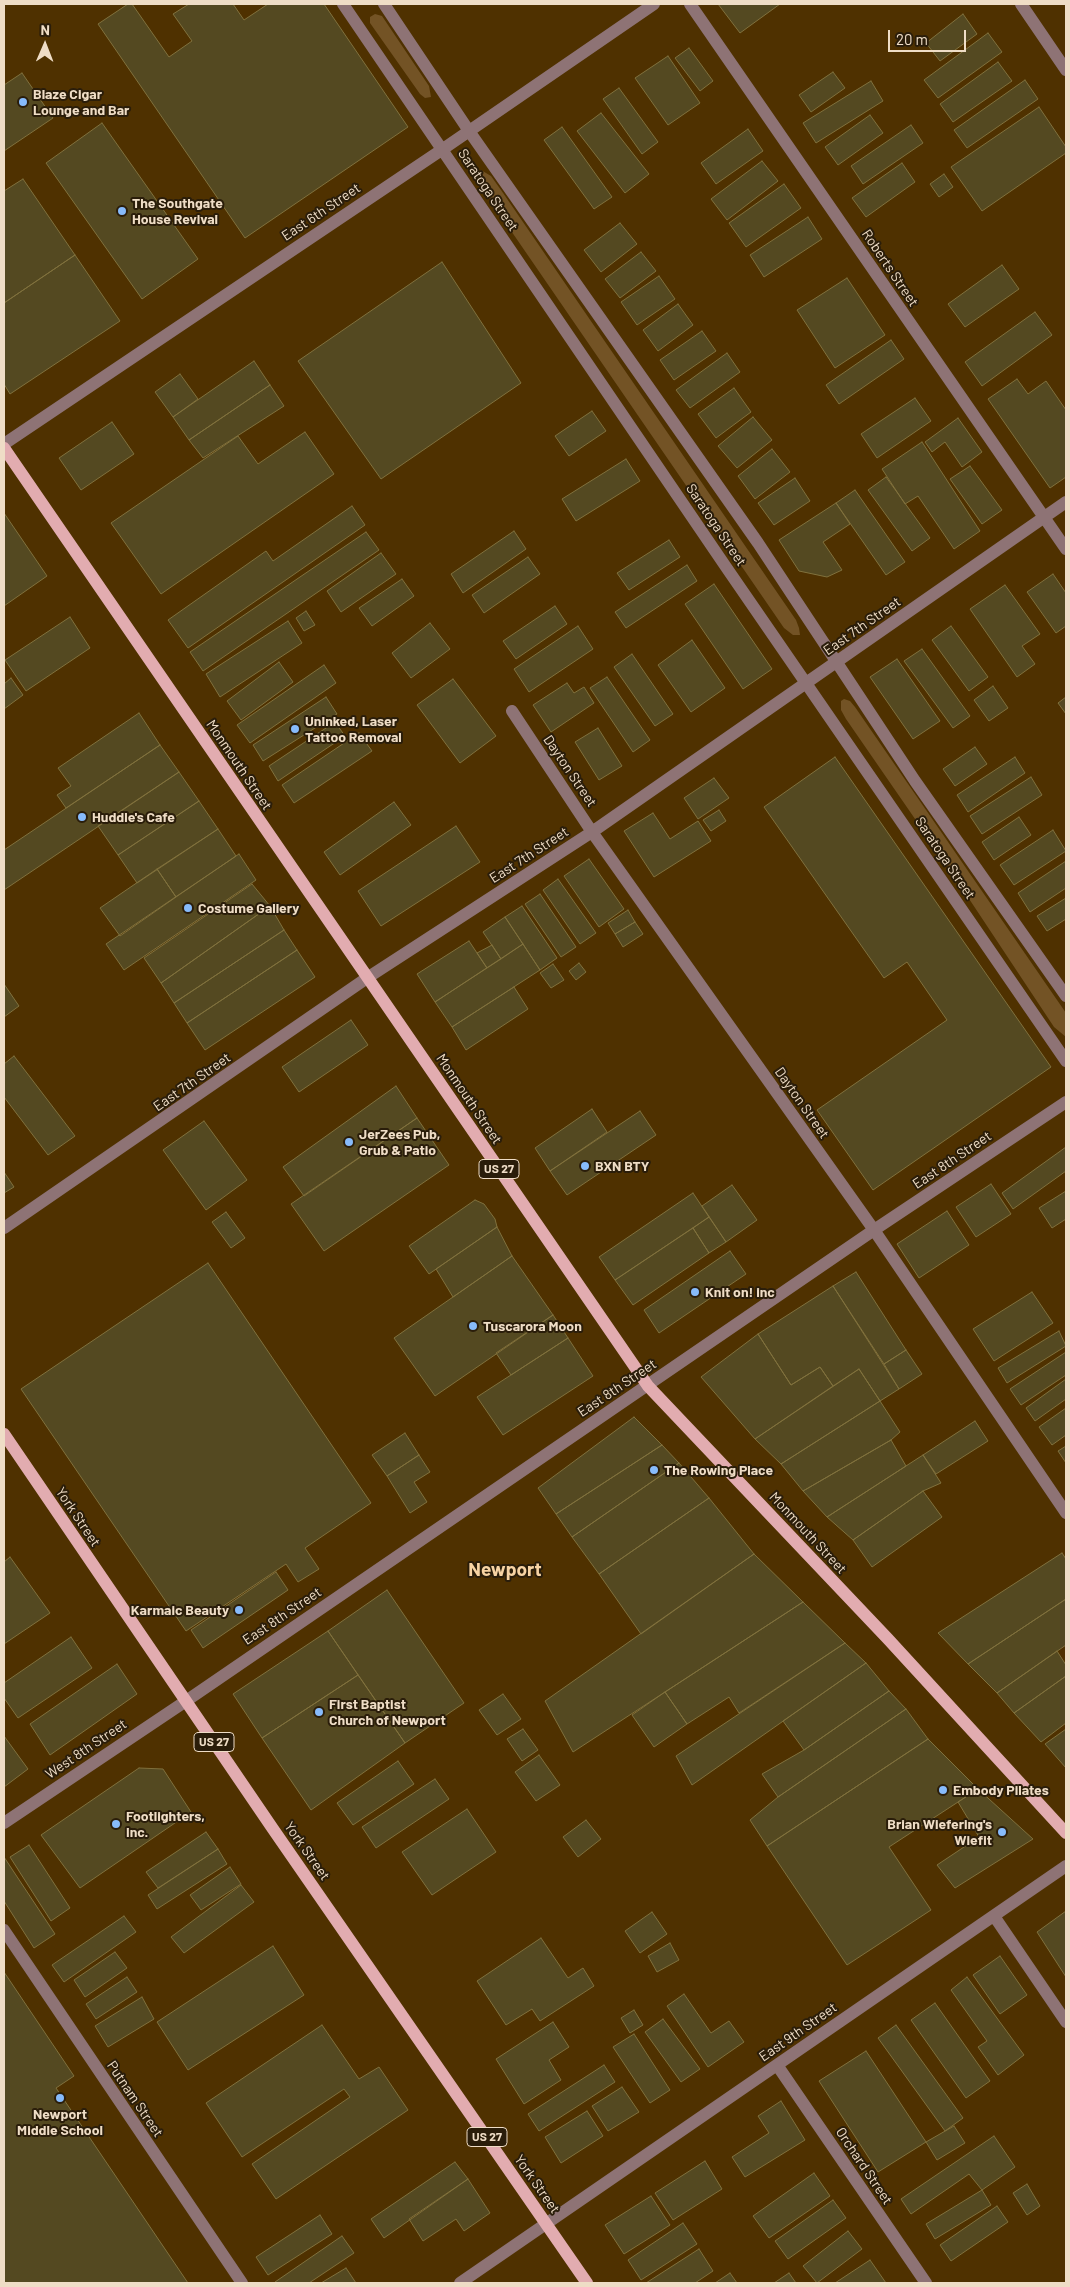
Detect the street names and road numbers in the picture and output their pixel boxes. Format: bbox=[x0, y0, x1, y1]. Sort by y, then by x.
street label: Saratoga Street bbox=[454, 146, 522, 234]
street label: East 6th Street bbox=[279, 180, 363, 244]
street label: Roberts Street bbox=[858, 226, 922, 310]
street label: Saratoga Street bbox=[682, 481, 750, 569]
street label: East 7th Street bbox=[820, 593, 904, 659]
street label: Monmouth Street bbox=[203, 717, 275, 813]
street label: Dayton Street bbox=[540, 732, 600, 810]
street label: Saratoga Street bbox=[911, 814, 979, 902]
street label: East 7th Street bbox=[486, 823, 572, 887]
street label: East 7th Street bbox=[150, 1049, 234, 1115]
street label: Monmouth Street bbox=[433, 1051, 505, 1147]
street label: Dayton Street bbox=[771, 1064, 833, 1142]
street label: East 8th Street bbox=[910, 1128, 994, 1192]
road number: US 27 bbox=[479, 1160, 519, 1178]
street label: East 8th Street bbox=[575, 1356, 659, 1420]
street label: York Street bbox=[52, 1484, 104, 1550]
street label: Monmouth Street bbox=[766, 1489, 850, 1577]
street label: East 8th Street bbox=[240, 1584, 324, 1648]
street label: West 8th Street bbox=[42, 1716, 130, 1782]
road number: US 27 bbox=[194, 1732, 234, 1751]
street label: York Street bbox=[281, 1818, 333, 1884]
street label: East 9th Street bbox=[756, 1999, 840, 2065]
street label: Putnam Street bbox=[103, 2058, 167, 2140]
street label: Orchard Street bbox=[832, 2124, 896, 2208]
road number: US 27 bbox=[467, 2128, 507, 2146]
street label: York Street bbox=[511, 2151, 563, 2217]

